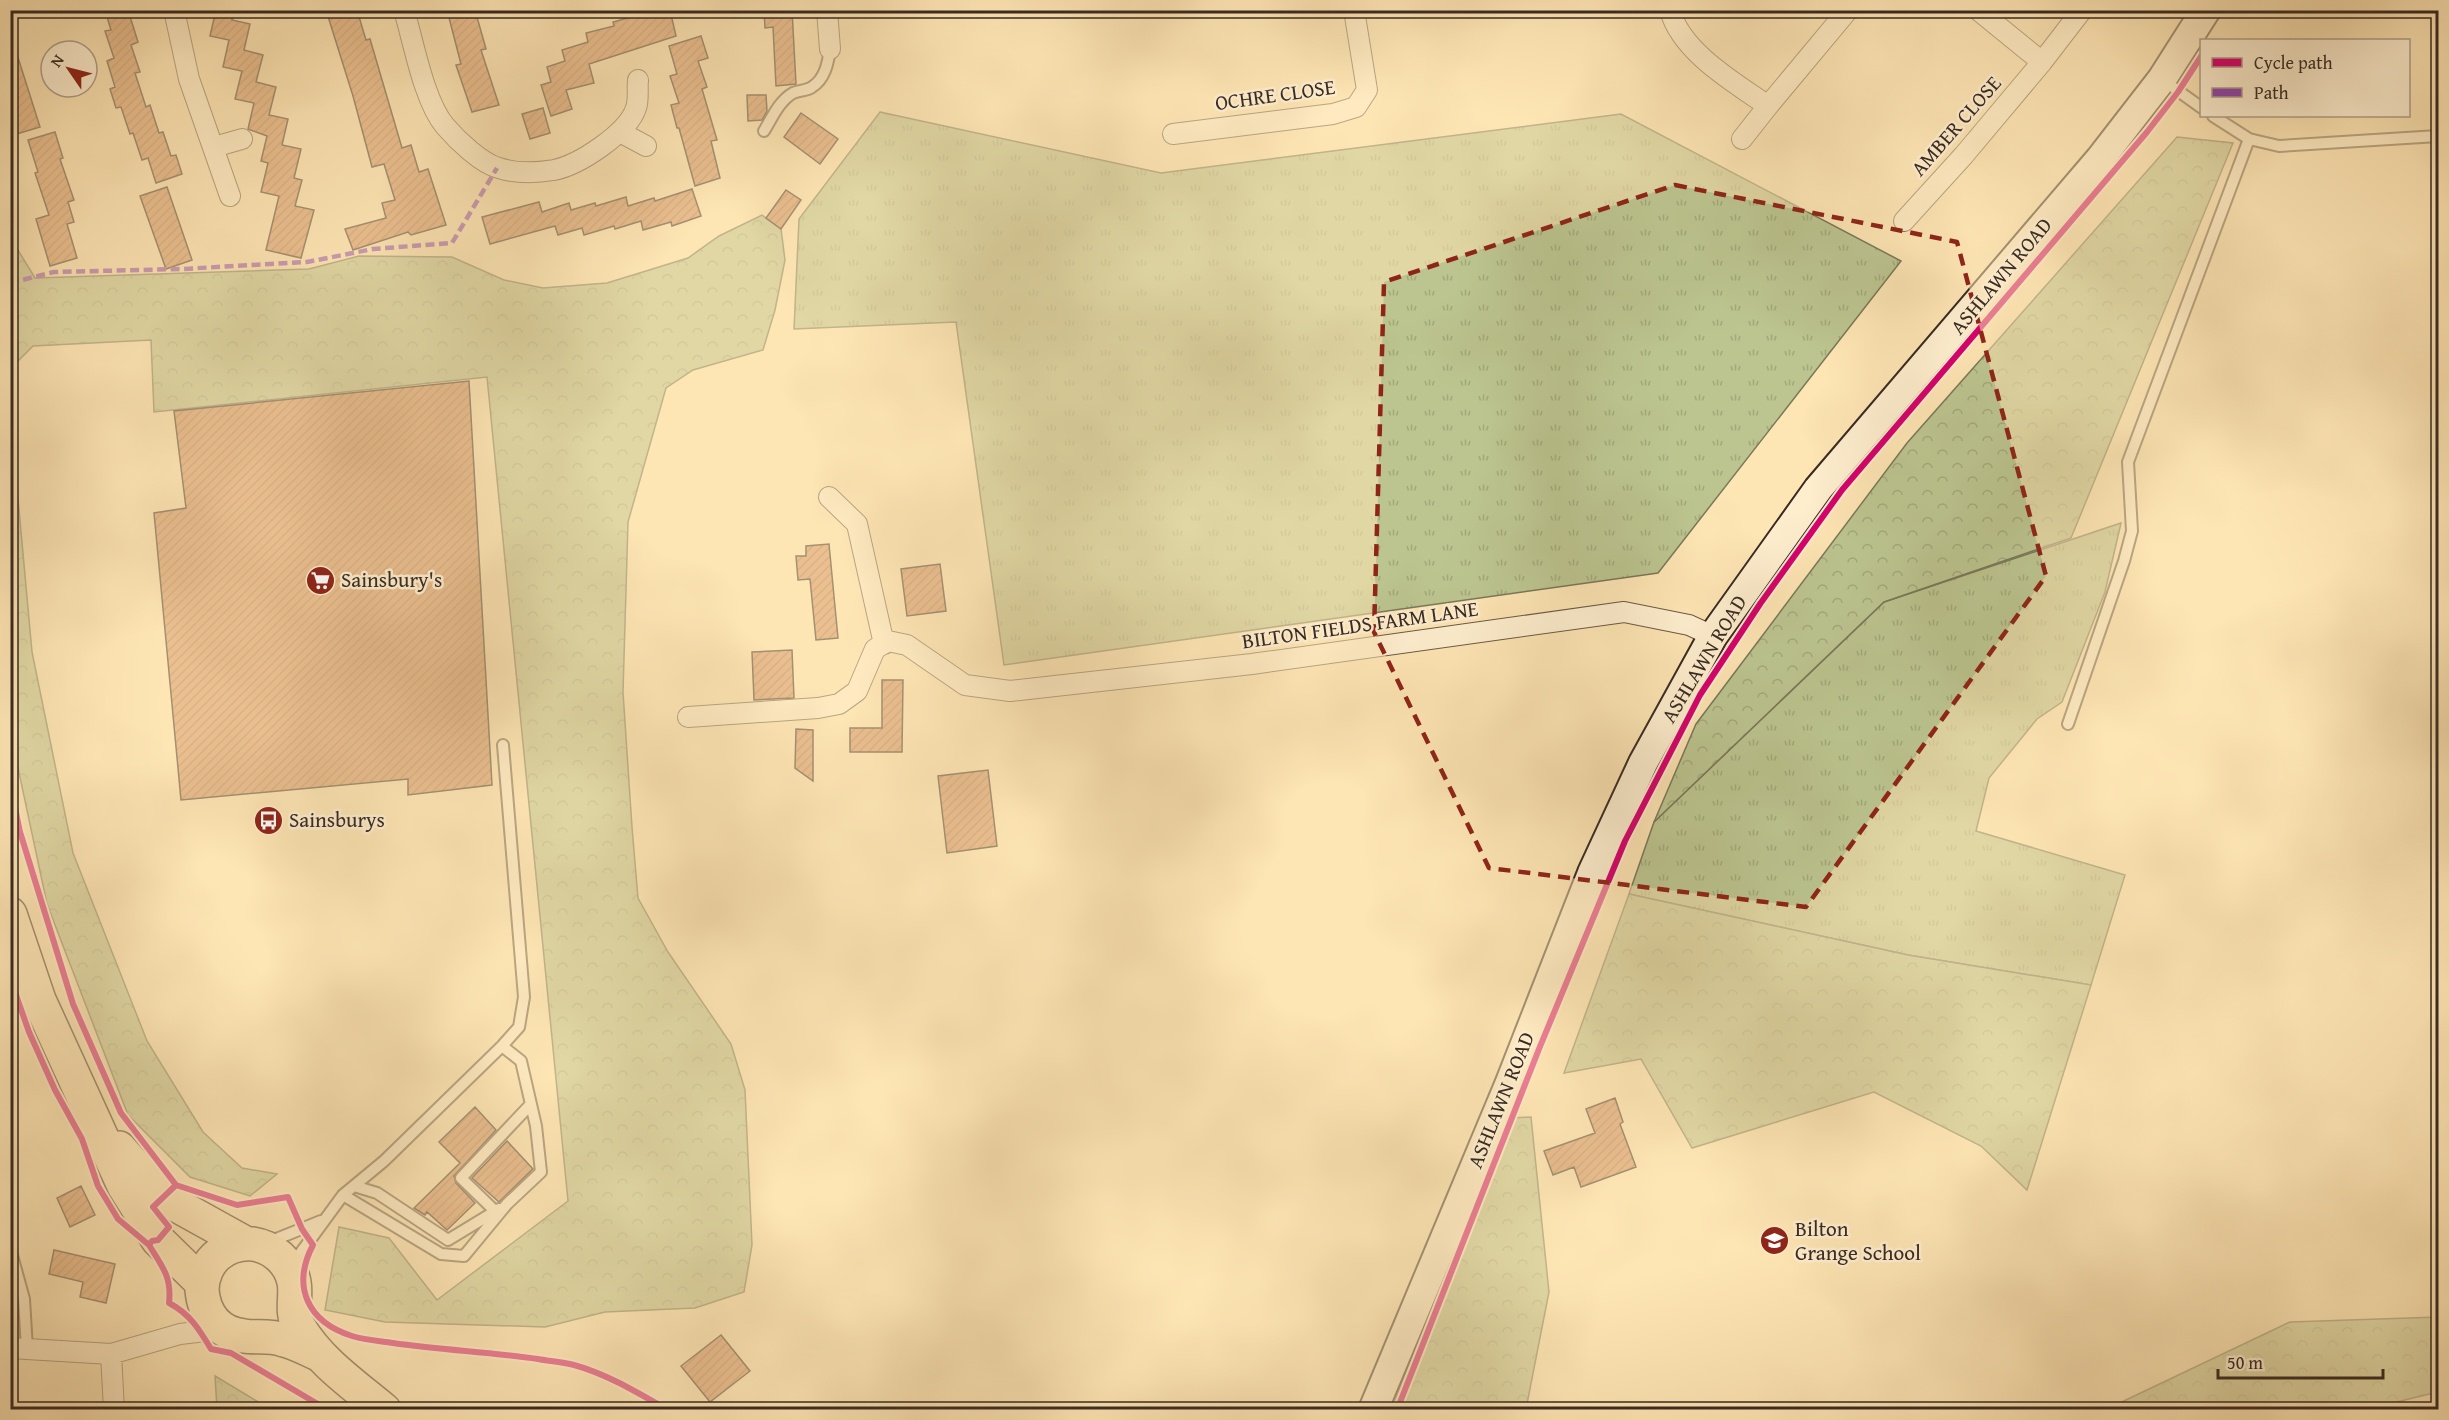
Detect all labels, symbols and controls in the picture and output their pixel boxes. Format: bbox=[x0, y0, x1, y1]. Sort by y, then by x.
north arrow bbox=[39, 39, 99, 99]
legend bbox=[2200, 39, 2410, 117]
text: N bbox=[44, 49, 70, 72]
text: Cycle path bbox=[2254, 49, 2333, 76]
street label: AMBER CLOSE bbox=[1903, 68, 2008, 183]
street label: OCHRE CLOSE bbox=[1213, 71, 1337, 118]
text: Path bbox=[2254, 79, 2289, 106]
street label: ASHLAWN ROAD bbox=[1942, 210, 2059, 341]
supermarket icon: Sainsbury's bbox=[304, 564, 336, 596]
place label: Sainsbury's bbox=[341, 564, 442, 595]
street label: ASHLAWN ROAD bbox=[1653, 589, 1754, 729]
street label: BILTON FIELDS FARM LANE bbox=[1240, 593, 1480, 656]
bus stop icon: Sainsburys bbox=[252, 804, 284, 836]
place label: Sainsburys bbox=[289, 804, 385, 835]
street label: ASHLAWN ROAD bbox=[1459, 1027, 1542, 1173]
place label: Bilton Grange School bbox=[1795, 1213, 1921, 1268]
school or university icon: Bilton Grange School bbox=[1758, 1225, 1790, 1257]
scale bar bbox=[2218, 1342, 2383, 1380]
text: 50 m bbox=[2227, 1349, 2263, 1376]

